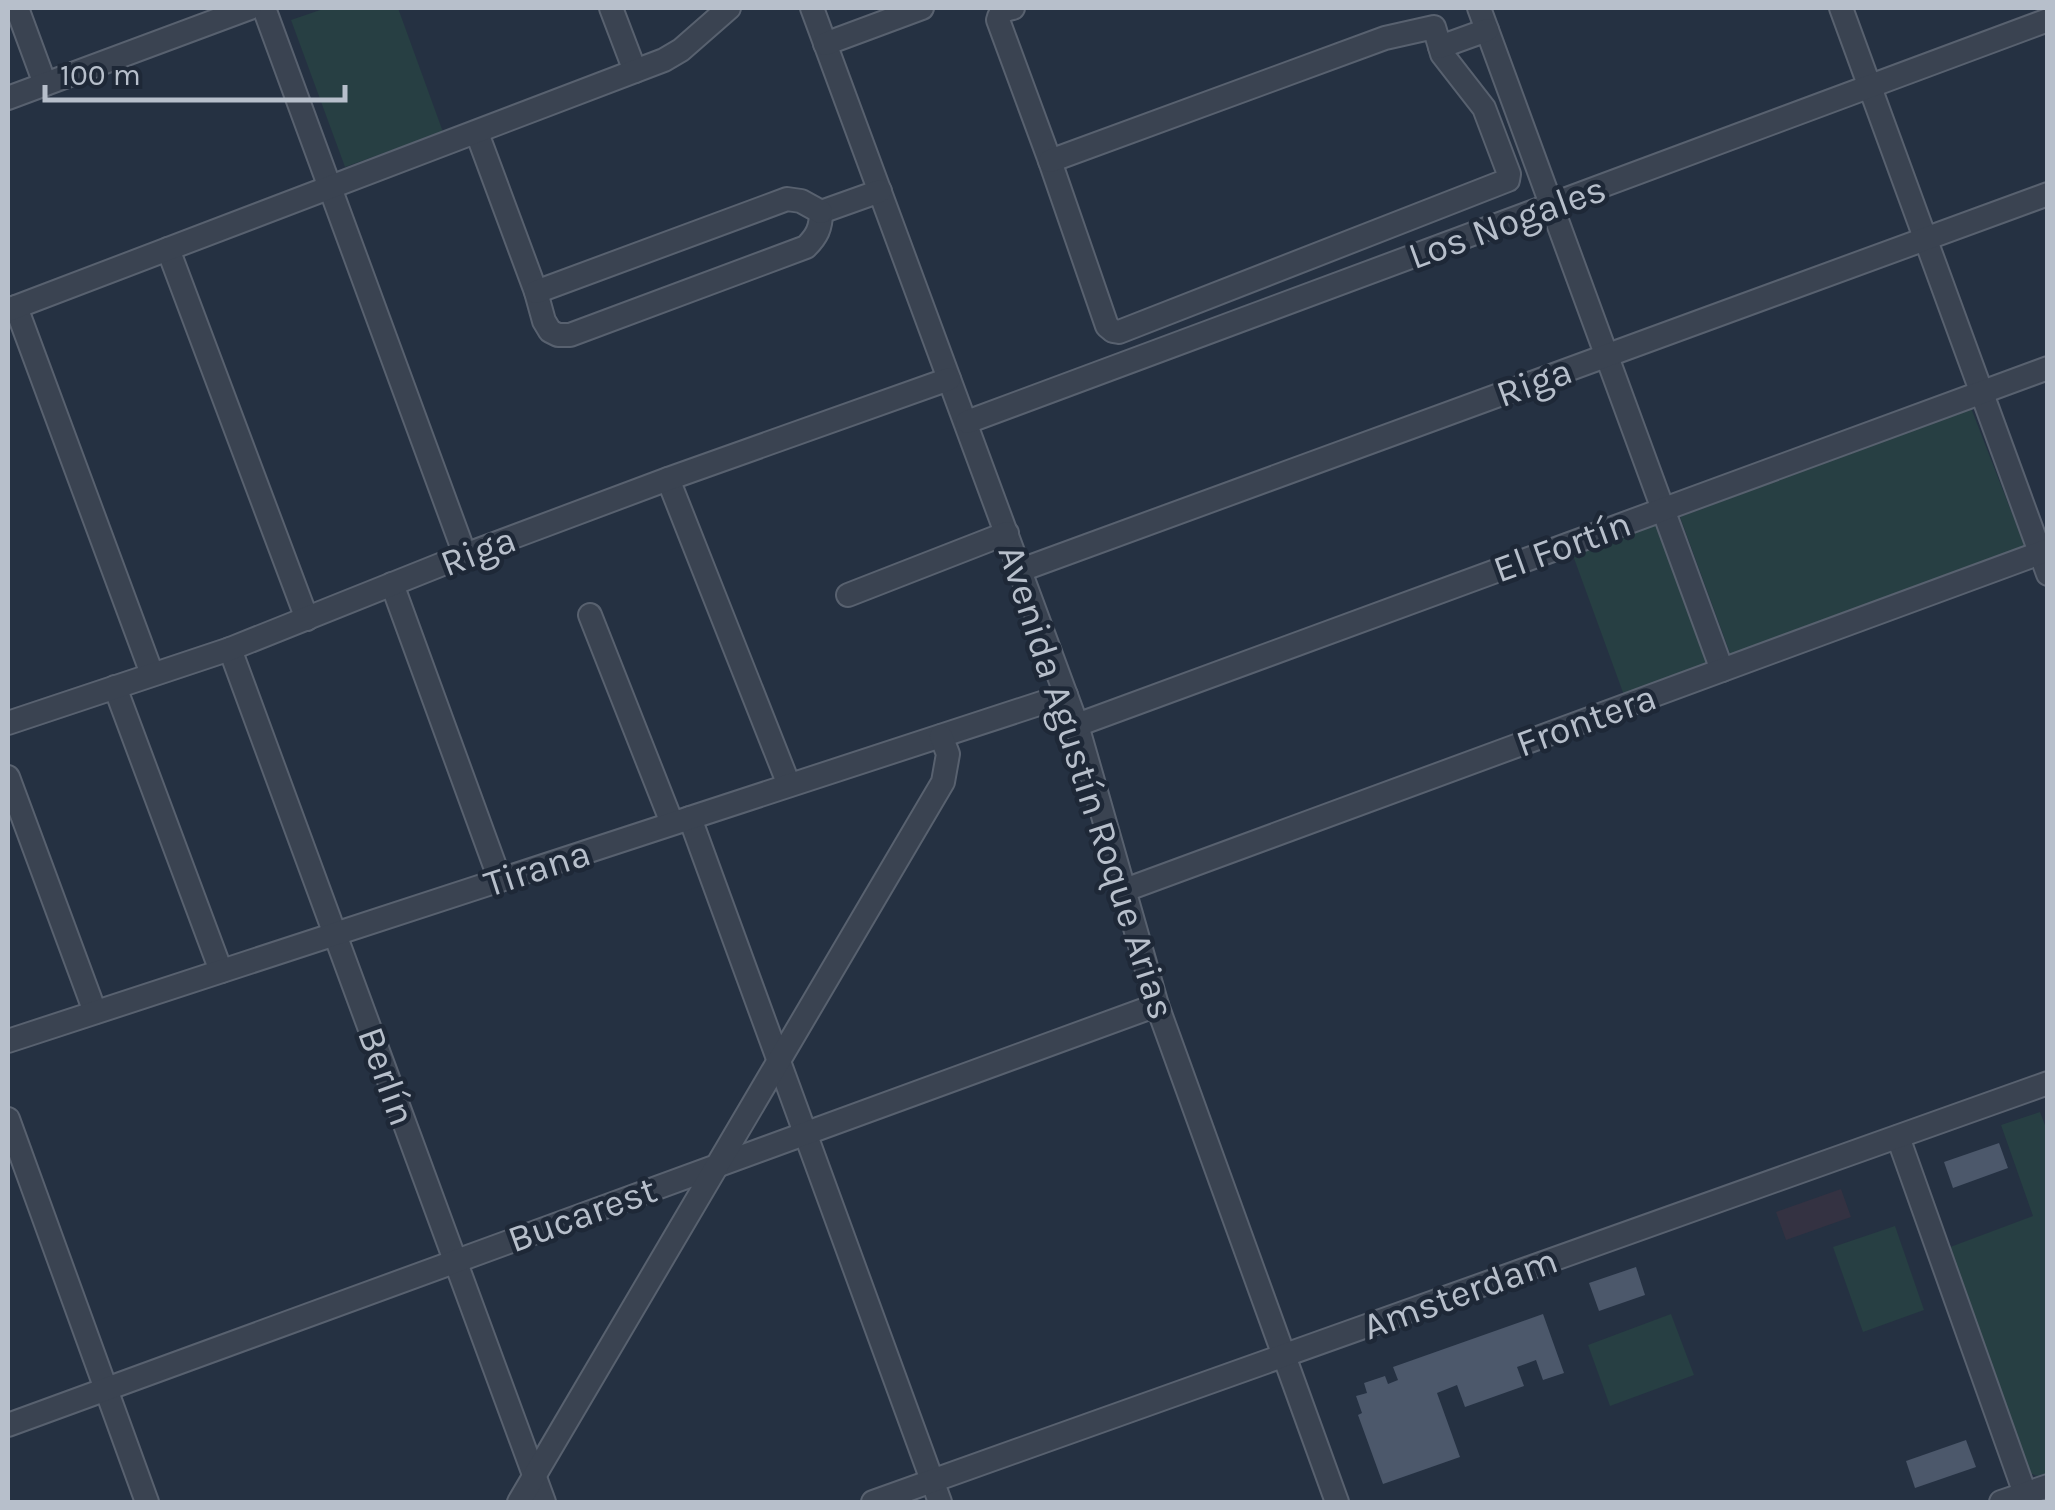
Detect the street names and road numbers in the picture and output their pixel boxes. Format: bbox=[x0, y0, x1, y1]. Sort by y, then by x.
street label: Los Nogales bbox=[1402, 166, 1612, 279]
street label: Riga bbox=[1490, 348, 1578, 417]
street label: El Fortín bbox=[1487, 501, 1637, 592]
street label: Riga bbox=[434, 517, 522, 586]
street label: Avenida Agustín Roque Arias bbox=[989, 539, 1185, 1025]
street label: Frontera bbox=[1510, 674, 1662, 767]
street label: Tirana bbox=[478, 830, 596, 907]
street label: Berlín bbox=[348, 1021, 425, 1132]
street label: Bucarest bbox=[502, 1167, 663, 1262]
street label: Amsterdam bbox=[1357, 1237, 1564, 1349]

